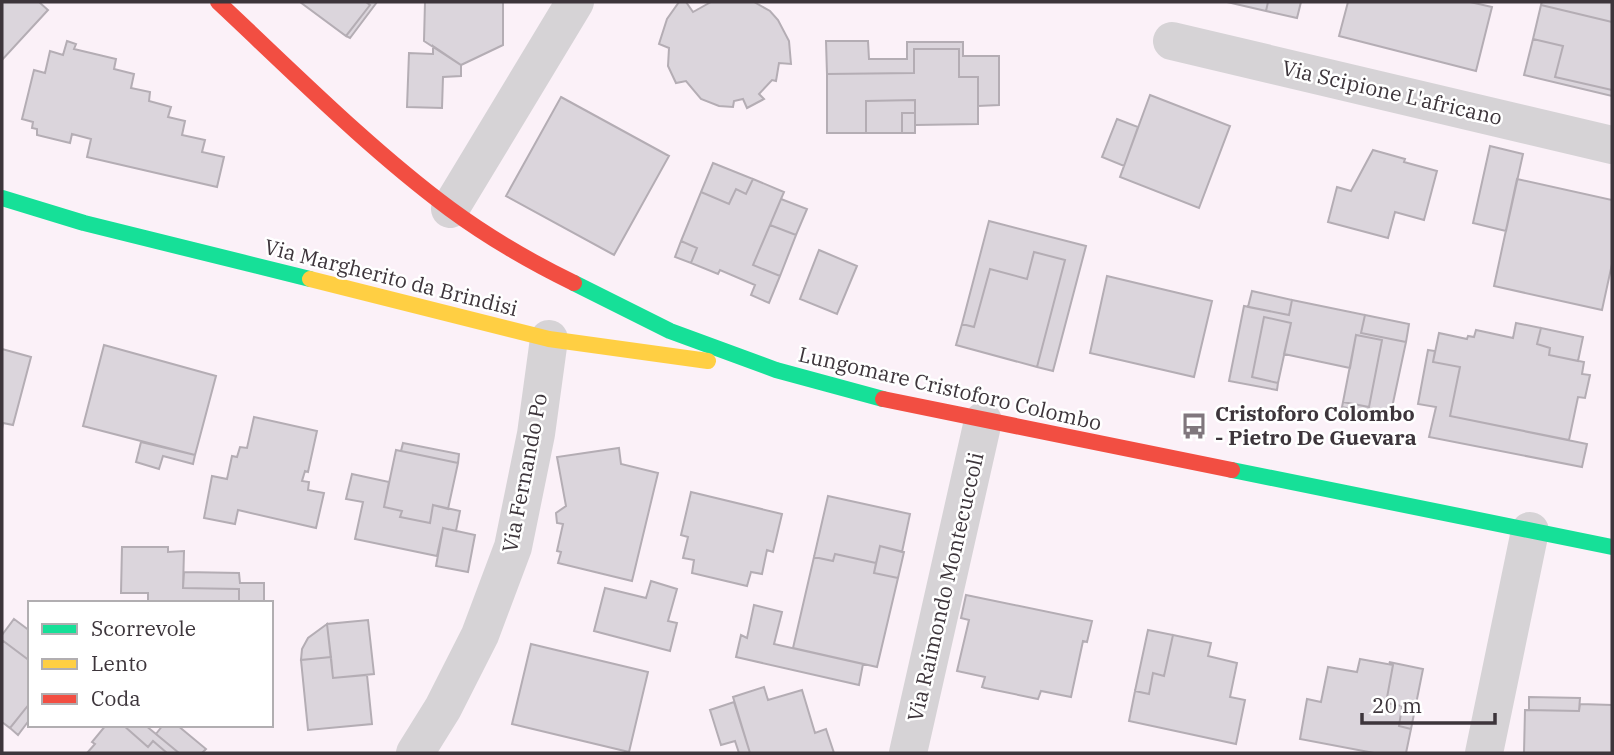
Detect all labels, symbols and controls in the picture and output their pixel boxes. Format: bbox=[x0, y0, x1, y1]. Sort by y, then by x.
street label: Via Scipione L'africano bbox=[1279, 53, 1505, 131]
street label: Via Margherito da Brindisi bbox=[262, 232, 521, 322]
street label: Lungomare Cristoforo Colombo bbox=[796, 339, 1104, 437]
street label: Via Fernando Po bbox=[495, 391, 553, 555]
place label: Cristoforo Colombo - Pietro De Guevara bbox=[1215, 399, 1417, 451]
bus stop icon: Cristoforo Colombo - Pietro De Guevara bbox=[1179, 411, 1209, 441]
street label: Via Raimondo Montecuccoli bbox=[900, 449, 990, 724]
legend bbox=[28, 601, 273, 727]
text: Scorrevole bbox=[91, 614, 196, 642]
text: Lento bbox=[91, 649, 147, 677]
scale bar bbox=[1362, 682, 1495, 726]
text: Coda bbox=[91, 684, 141, 712]
text: 20 m bbox=[1372, 691, 1422, 719]

